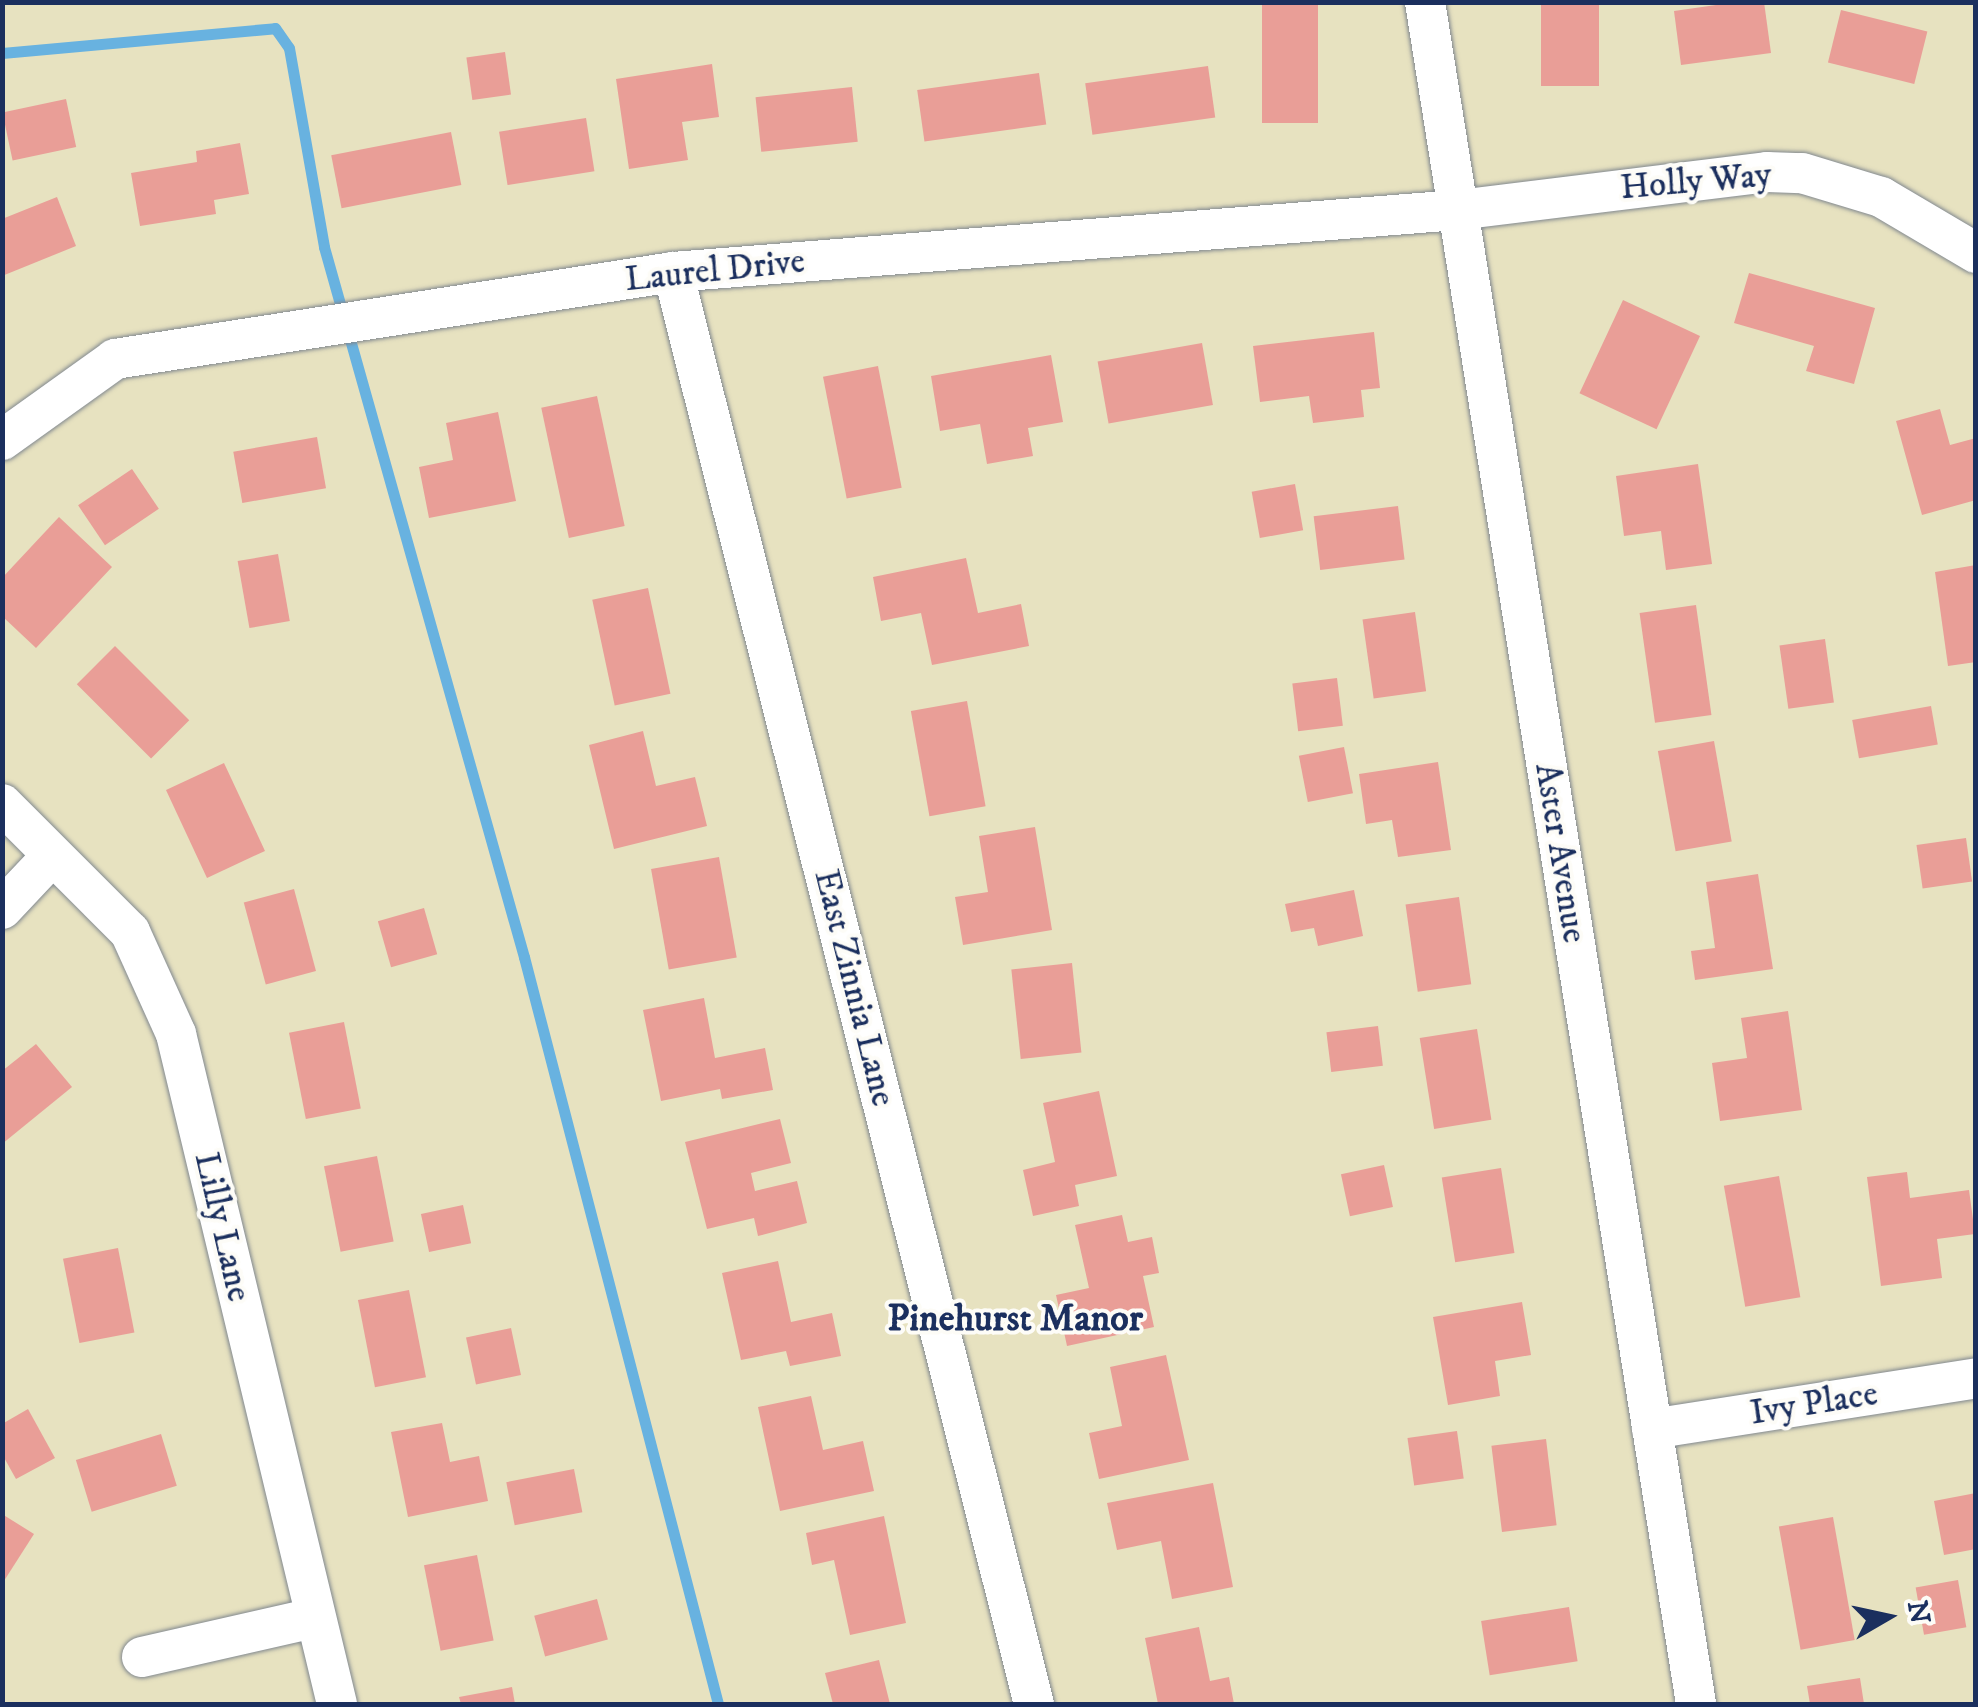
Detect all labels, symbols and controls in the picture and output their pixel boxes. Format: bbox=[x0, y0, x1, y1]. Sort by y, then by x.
street label: Holly Way bbox=[1619, 154, 1773, 210]
street label: Laurel Drive bbox=[623, 241, 807, 301]
street label: Aster Avenue bbox=[1525, 760, 1595, 946]
street label: East Zinnia Lane bbox=[804, 865, 904, 1111]
street label: Lilly Lane bbox=[184, 1148, 260, 1306]
district label: Pinehurst Manor bbox=[887, 1297, 1143, 1343]
street label: Ivy Place bbox=[1747, 1373, 1881, 1435]
north arrow bbox=[1838, 1567, 1938, 1667]
text: N bbox=[1899, 1598, 1937, 1626]

